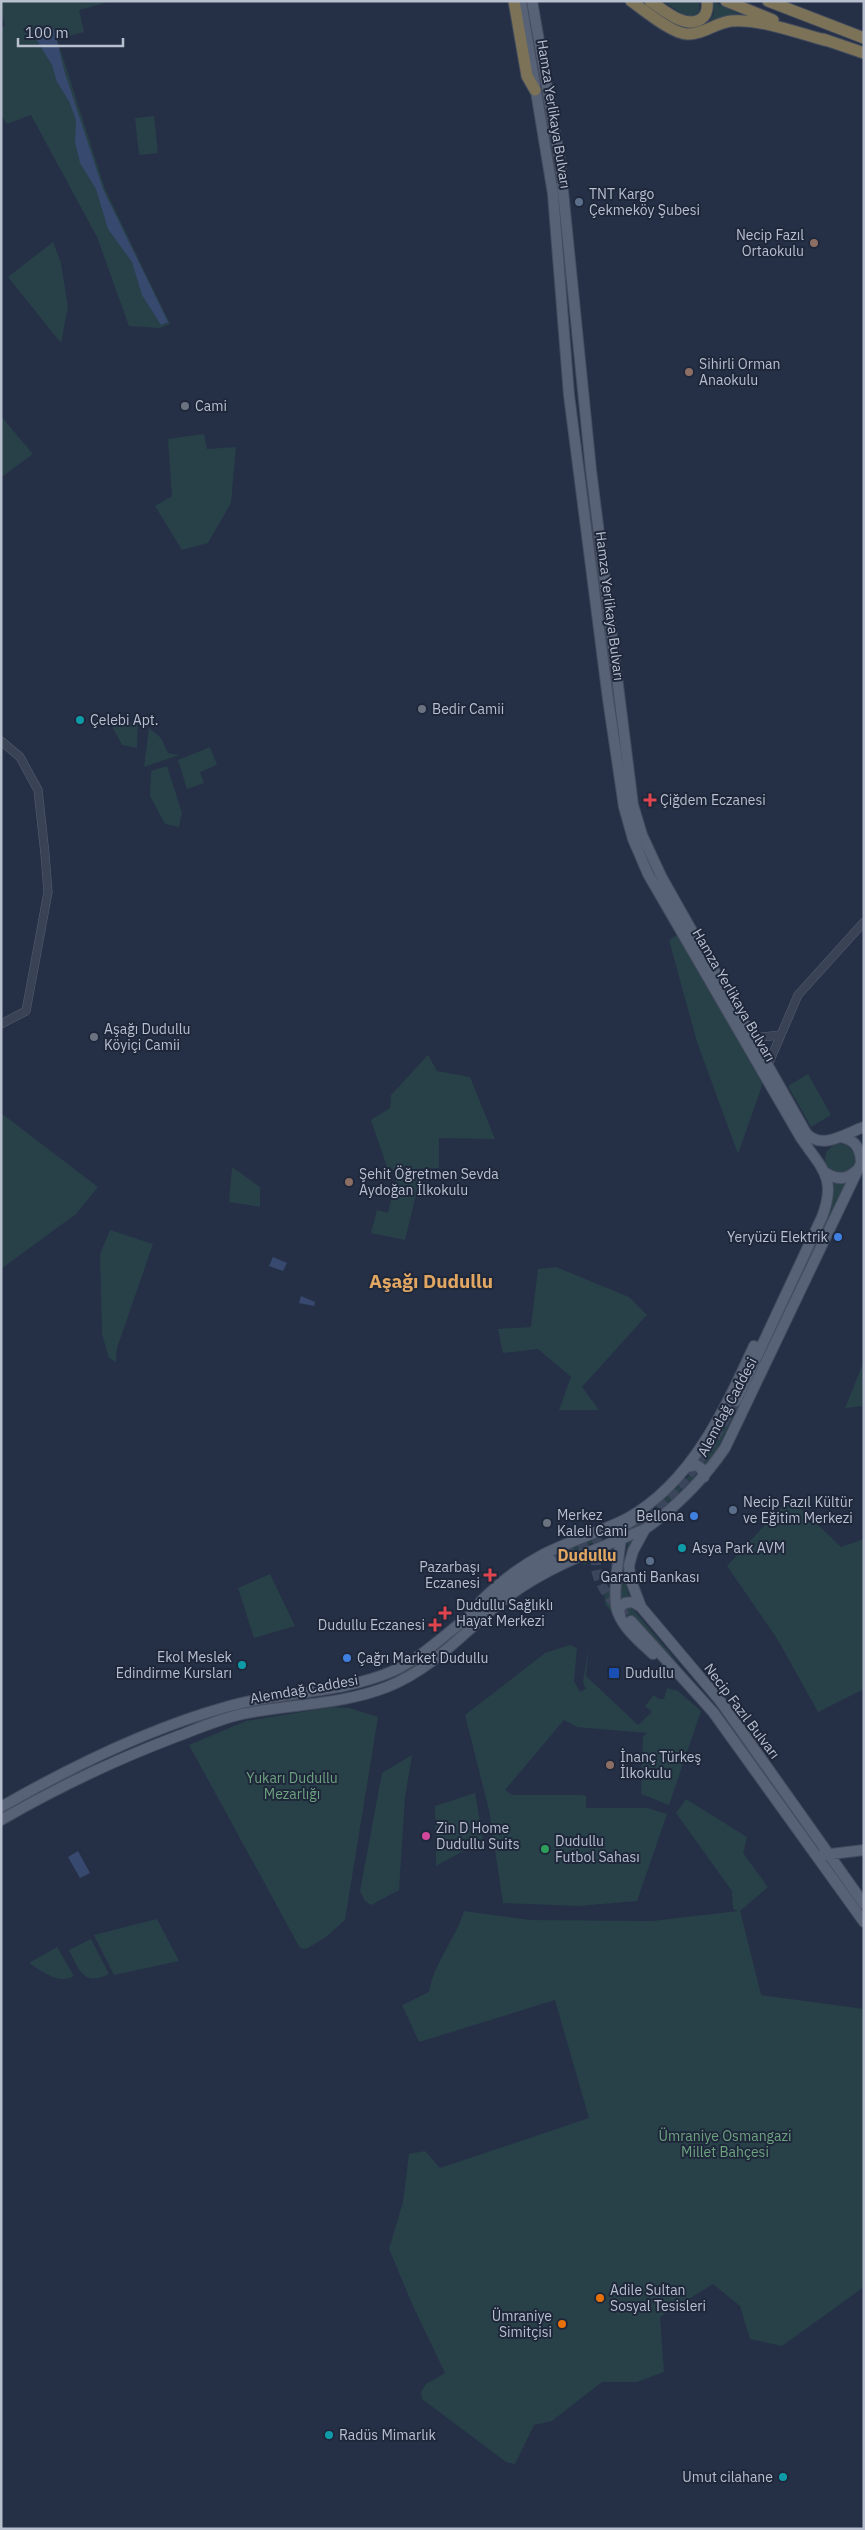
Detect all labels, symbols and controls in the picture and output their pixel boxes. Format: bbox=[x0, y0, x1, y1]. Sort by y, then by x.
scale bar bbox=[18, 15, 122, 47]
text: 100 m bbox=[25, 23, 69, 42]
street label: Hamza Yerlikaya Bulvarı bbox=[533, 38, 575, 190]
place label: TNT Kargo Çekmeköy Şubesi bbox=[589, 185, 700, 219]
marker: TNT Kargo Çekmeköy Şubesi bbox=[573, 196, 585, 208]
place label: Necip Fazıl Ortaokulu bbox=[736, 226, 804, 260]
marker: Necip Fazıl Ortaokulu bbox=[808, 237, 820, 249]
place label: Sihirli Orman Anaokulu bbox=[699, 355, 781, 389]
marker: Sihirli Orman Anaokulu bbox=[683, 366, 695, 378]
place label: Cami bbox=[195, 397, 227, 415]
marker: Cami bbox=[179, 400, 191, 412]
street label: Hamza Yerlikaya Bulvarı bbox=[592, 530, 628, 682]
place label: Bedir Camii bbox=[432, 700, 504, 718]
marker: Bedir Camii bbox=[416, 703, 428, 715]
place label: Çelebi Apt. bbox=[90, 711, 159, 729]
marker: Çelebi Apt. bbox=[74, 714, 86, 726]
place label: Çiğdem Eczanesi bbox=[660, 791, 766, 809]
marker: Çiğdem Eczanesi bbox=[644, 794, 656, 806]
street label: Hamza Yerlikaya Bulvarı bbox=[689, 925, 779, 1065]
place label: Aşağı Dudullu Köyiçi Camii bbox=[104, 1020, 190, 1054]
marker: Aşağı Dudullu Köyiçi Camii bbox=[88, 1031, 100, 1043]
place label: Şehit Öğretmen Sevda Aydoğan İlkokulu bbox=[359, 1165, 499, 1199]
marker: Şehit Öğretmen Sevda Aydoğan İlkokulu bbox=[343, 1176, 355, 1188]
place label: Yeryüzü Elektrik bbox=[727, 1228, 829, 1246]
marker: Yeryüzü Elektrik bbox=[832, 1231, 844, 1243]
district label: Aşağı Dudullu bbox=[369, 1269, 493, 1293]
street label: Alemdağ Caddesi bbox=[693, 1354, 761, 1460]
place label: Necip Fazıl Kültür ve Eğitim Merkezi bbox=[743, 1493, 853, 1527]
marker: Necip Fazıl Kültür ve Eğitim Merkezi bbox=[727, 1504, 739, 1516]
place label: Merkez Kaleli Cami bbox=[557, 1506, 627, 1540]
place label: Bellona bbox=[636, 1507, 685, 1525]
marker: Bellona bbox=[688, 1510, 700, 1522]
marker: Merkez Kaleli Cami bbox=[541, 1517, 553, 1529]
place label: Asya Park AVM bbox=[692, 1539, 785, 1557]
marker: Asya Park AVM bbox=[676, 1542, 688, 1554]
district label: Dudullu bbox=[557, 1545, 617, 1565]
marker: Garanti Bankası bbox=[644, 1555, 656, 1567]
place label: Pazarbaşı Eczanesi bbox=[419, 1558, 480, 1592]
place label: Garanti Bankası bbox=[600, 1568, 700, 1586]
marker: Pazarbaşı Eczanesi bbox=[484, 1569, 496, 1581]
place label: Dudullu Sağlıklı Hayat Merkezi bbox=[456, 1596, 553, 1630]
marker: Dudullu Sağlıklı Hayat Merkezi bbox=[438, 1606, 452, 1620]
place label: Dudullu Eczanesi bbox=[318, 1616, 425, 1634]
marker: Dudullu Eczanesi bbox=[429, 1619, 441, 1631]
place label: Ekol Meslek Edindirme Kursları bbox=[116, 1648, 233, 1682]
place label: Çağrı Market Dudullu bbox=[357, 1649, 489, 1667]
marker: Çağrı Market Dudullu bbox=[341, 1652, 353, 1664]
marker: Ekol Meslek Edindirme Kursları bbox=[236, 1659, 248, 1671]
street label: Necip Fazıl Bulvarı bbox=[700, 1660, 784, 1762]
place label: Dudullu bbox=[625, 1664, 674, 1682]
marker: Dudullu bbox=[607, 1666, 621, 1680]
street label: Alemdağ Caddesi bbox=[249, 1671, 359, 1707]
place label: İnanç Türkeş İlkokulu bbox=[620, 1748, 702, 1782]
marker: İnanç Türkeş İlkokulu bbox=[604, 1759, 616, 1771]
park label: Yukarı Dudullu Mezarlığı bbox=[246, 1769, 338, 1803]
place label: Zin D Home Dudullu Suits bbox=[436, 1819, 520, 1853]
marker: Zin D Home Dudullu Suits bbox=[420, 1830, 432, 1842]
place label: Dudullu Futbol Sahası bbox=[555, 1832, 640, 1866]
marker: Dudullu Futbol Sahası bbox=[539, 1843, 551, 1855]
park label: Ümraniye Osmangazi Millet Bahçesi bbox=[659, 2127, 791, 2161]
place label: Adile Sultan Sosyal Tesisleri bbox=[610, 2281, 706, 2315]
marker: Adile Sultan Sosyal Tesisleri bbox=[594, 2292, 606, 2304]
place label: Ümraniye Simitçisi bbox=[492, 2307, 552, 2341]
marker: Ümraniye Simitçisi bbox=[556, 2318, 568, 2330]
place label: Radüs Mimarlık bbox=[339, 2426, 437, 2444]
marker: Radüs Mimarlık bbox=[323, 2429, 335, 2441]
place label: Umut cilahane bbox=[682, 2468, 773, 2486]
marker: Umut cilahane bbox=[777, 2471, 789, 2483]

